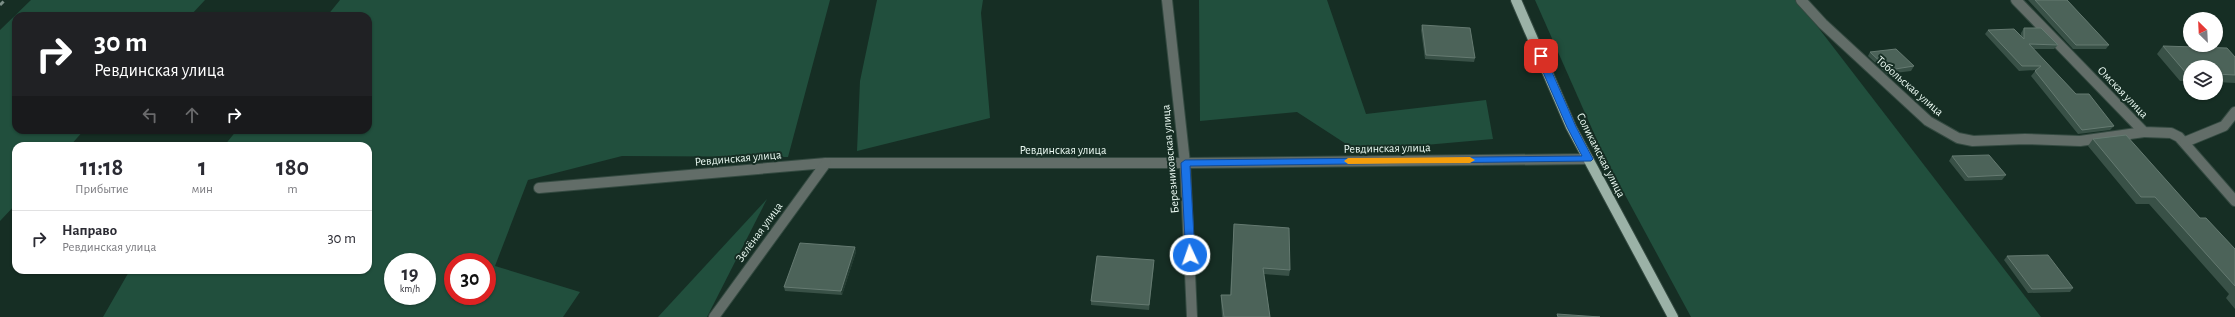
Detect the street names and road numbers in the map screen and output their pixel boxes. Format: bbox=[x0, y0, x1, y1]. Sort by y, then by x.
street label: Тобольская улица bbox=[1874, 54, 1946, 119]
street label: Омская улица bbox=[2095, 64, 2151, 121]
street label: Березниковская улица bbox=[1159, 103, 1182, 214]
street label: Соликамская улица bbox=[1574, 111, 1628, 200]
street label: Ревдинская улица bbox=[1343, 141, 1431, 156]
street label: Ревдинская улица bbox=[1019, 144, 1107, 157]
street label: Ревдинская улица bbox=[694, 148, 783, 169]
street label: Зелёная улица bbox=[733, 199, 786, 265]

